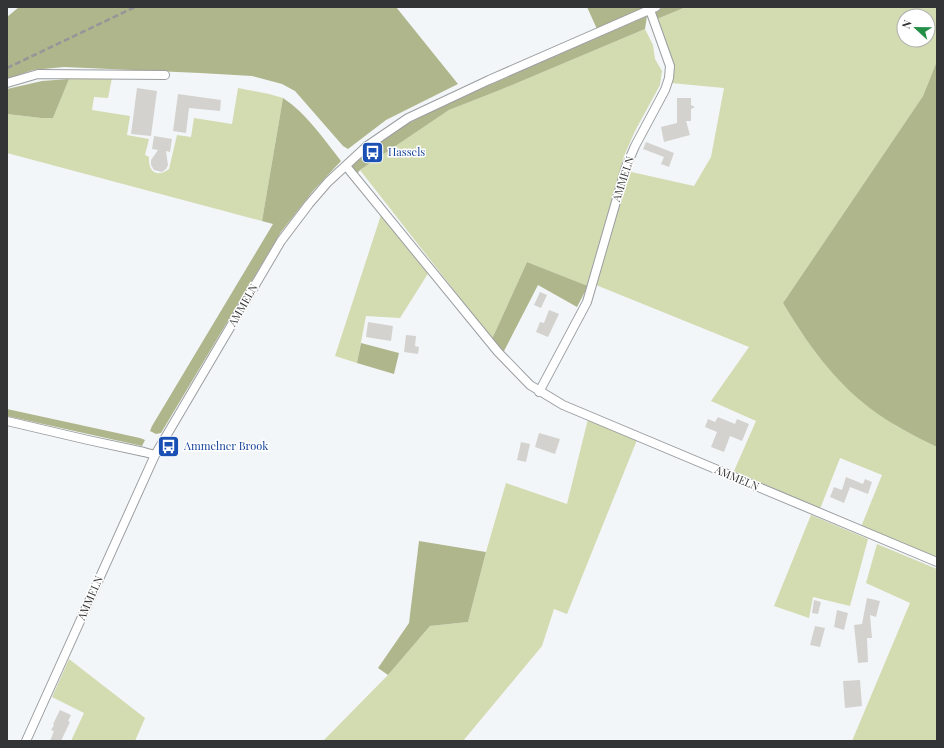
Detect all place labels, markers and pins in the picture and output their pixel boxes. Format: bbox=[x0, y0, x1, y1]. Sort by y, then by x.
bus stop icon: Hassels bbox=[360, 139, 386, 165]
place label: Hassels bbox=[388, 144, 425, 159]
bus stop icon: Ammelner Brook bbox=[156, 433, 182, 459]
place label: Ammelner Brook bbox=[183, 438, 268, 453]

